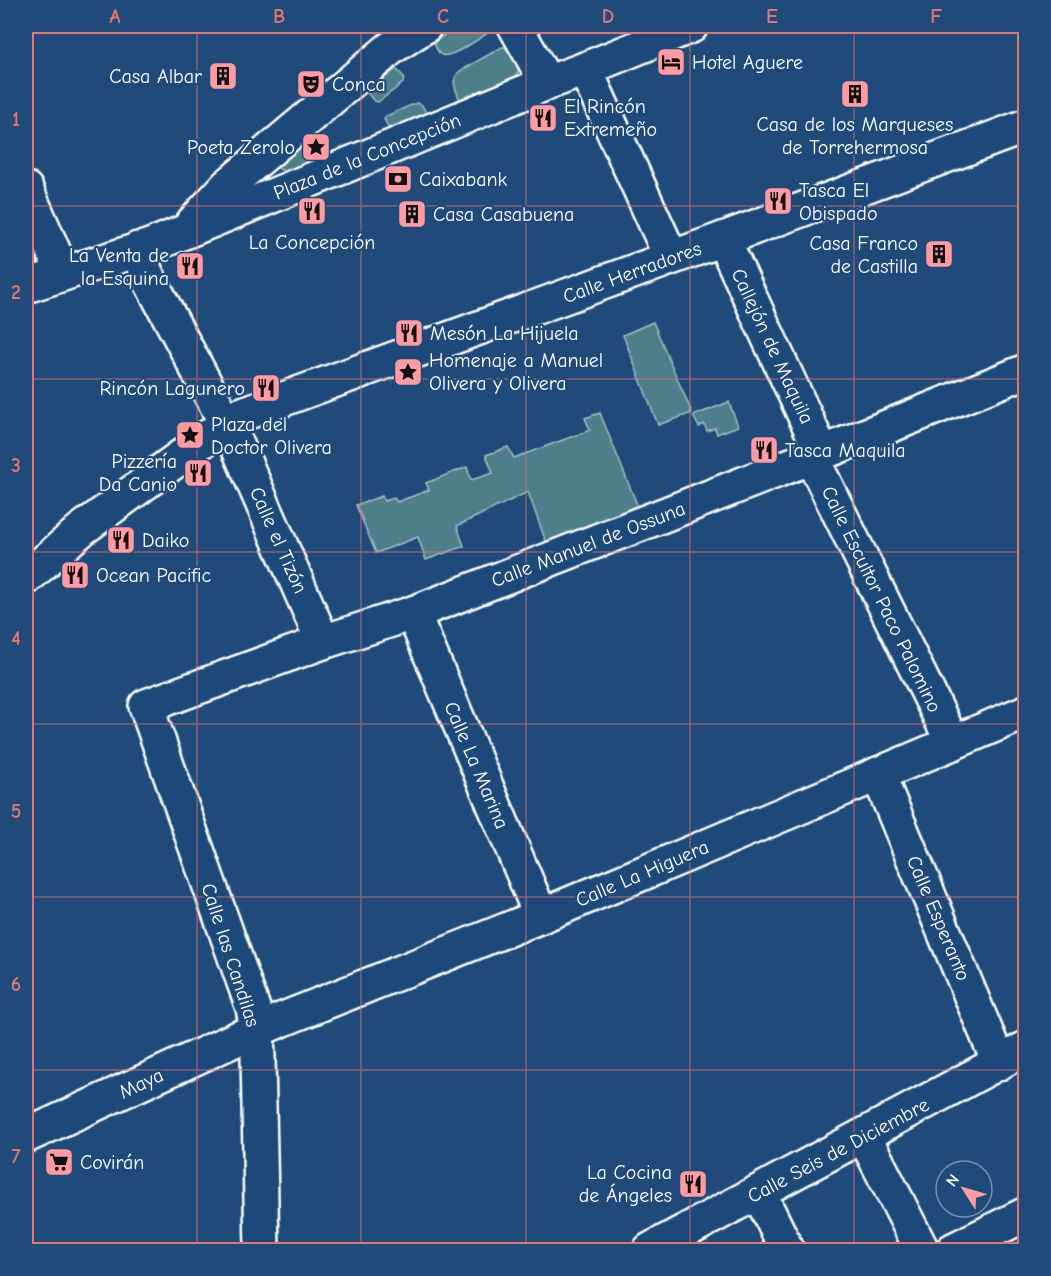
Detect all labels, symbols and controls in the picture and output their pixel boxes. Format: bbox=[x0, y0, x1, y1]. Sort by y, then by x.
text: A bbox=[109, 5, 121, 28]
text: B bbox=[273, 5, 285, 28]
text: C bbox=[437, 5, 449, 28]
text: D bbox=[602, 5, 614, 28]
text: E bbox=[766, 5, 778, 28]
text: F bbox=[930, 5, 942, 28]
hotel icon: Hotel Aguere bbox=[655, 46, 687, 78]
place label: Hotel Aguere bbox=[692, 51, 803, 74]
building icon: Casa Albar bbox=[207, 60, 239, 92]
place label: Casa Albar bbox=[109, 65, 202, 88]
theatre icon: Conca bbox=[295, 68, 327, 100]
place label: Conca bbox=[332, 73, 386, 96]
building icon: Casa de los Marqueses de Torrehermosa bbox=[839, 78, 871, 110]
place label: El Rincón Extremeño bbox=[564, 95, 657, 141]
restaurant icon: El Rincón Extremeño bbox=[527, 102, 559, 134]
text: 1 bbox=[12, 108, 20, 131]
street label: Plaza de la Concepción bbox=[270, 108, 464, 205]
place label: Casa de los Marqueses de Torrehermosa bbox=[757, 113, 953, 159]
place icon: Poeta Zerolo bbox=[300, 131, 332, 163]
place label: Poeta Zerolo bbox=[187, 136, 295, 159]
bank icon: Caixabank bbox=[382, 163, 414, 195]
place label: Caixabank bbox=[419, 168, 508, 191]
place label: Tasca El Obispado bbox=[799, 179, 878, 225]
restaurant icon: Tasca El Obispado bbox=[762, 185, 794, 217]
restaurant icon: La Concepción bbox=[296, 195, 328, 227]
building icon: Casa Casabuena bbox=[396, 198, 428, 230]
place label: Casa Casabuena bbox=[433, 203, 574, 226]
place label: La Concepción bbox=[249, 231, 375, 254]
place label: Casa Franco de Castilla bbox=[809, 232, 918, 278]
street label: Calle Herradores bbox=[560, 237, 704, 308]
building icon: Casa Franco de Castilla bbox=[923, 238, 955, 270]
place label: La Venta de la Esquina bbox=[69, 244, 169, 290]
restaurant icon: La Venta de la Esquina bbox=[174, 250, 206, 282]
street label: Callejón de Maquila bbox=[726, 265, 819, 427]
text: 2 bbox=[11, 281, 21, 304]
restaurant icon: Mesón La Hijuela bbox=[393, 317, 425, 349]
place label: Mesón La Hijuela bbox=[430, 322, 579, 345]
place label: Homenaje a Manuel Olivera y Olivera bbox=[429, 349, 603, 395]
place icon: Homenaje a Manuel Olivera y Olivera bbox=[392, 356, 424, 388]
restaurant icon: Rincón Lagunero bbox=[250, 372, 282, 404]
place label: Rincón Lagunero bbox=[99, 377, 245, 400]
place label: Plaza del Doctor Olivera bbox=[211, 413, 332, 459]
place icon: Plaza del Doctor Olivera bbox=[174, 419, 206, 451]
restaurant icon: Tasca Maquila bbox=[748, 434, 780, 466]
place label: Tasca Maquila bbox=[785, 439, 906, 462]
place label: Pizzería Da Canio bbox=[99, 450, 177, 496]
text: 3 bbox=[11, 454, 21, 477]
restaurant icon: Pizzería Da Canio bbox=[182, 457, 214, 489]
street label: Calle Escultor Paco Palomino bbox=[817, 482, 946, 716]
street label: Calle el Tizón bbox=[245, 483, 312, 597]
street label: Calle Manuel de Ossuna bbox=[488, 497, 688, 592]
restaurant icon: Daiko bbox=[105, 524, 137, 556]
place label: Daiko bbox=[142, 529, 189, 552]
restaurant icon: Ocean Pacific bbox=[59, 559, 91, 591]
place label: Ocean Pacific bbox=[96, 564, 212, 587]
text: 4 bbox=[11, 627, 21, 650]
street label: Calle La Marina bbox=[439, 698, 514, 832]
text: 5 bbox=[11, 800, 21, 823]
street label: Calle La Higuera bbox=[572, 835, 712, 912]
street label: Calle Esperanto bbox=[902, 852, 975, 984]
street label: Calle las Candilas bbox=[196, 880, 265, 1030]
text: 6 bbox=[11, 973, 21, 996]
street label: Maya bbox=[115, 1063, 167, 1104]
street label: Calle Seis de Diciembre bbox=[744, 1093, 933, 1208]
text: 7 bbox=[12, 1145, 21, 1168]
supermarket icon: Covirán bbox=[43, 1146, 75, 1178]
place label: Covirán bbox=[80, 1151, 144, 1174]
north arrow bbox=[934, 1159, 994, 1219]
place label: La Cocina de Ángeles bbox=[579, 1161, 672, 1207]
restaurant icon: La Cocina de Ángeles bbox=[677, 1168, 709, 1200]
text: N bbox=[942, 1171, 963, 1190]

